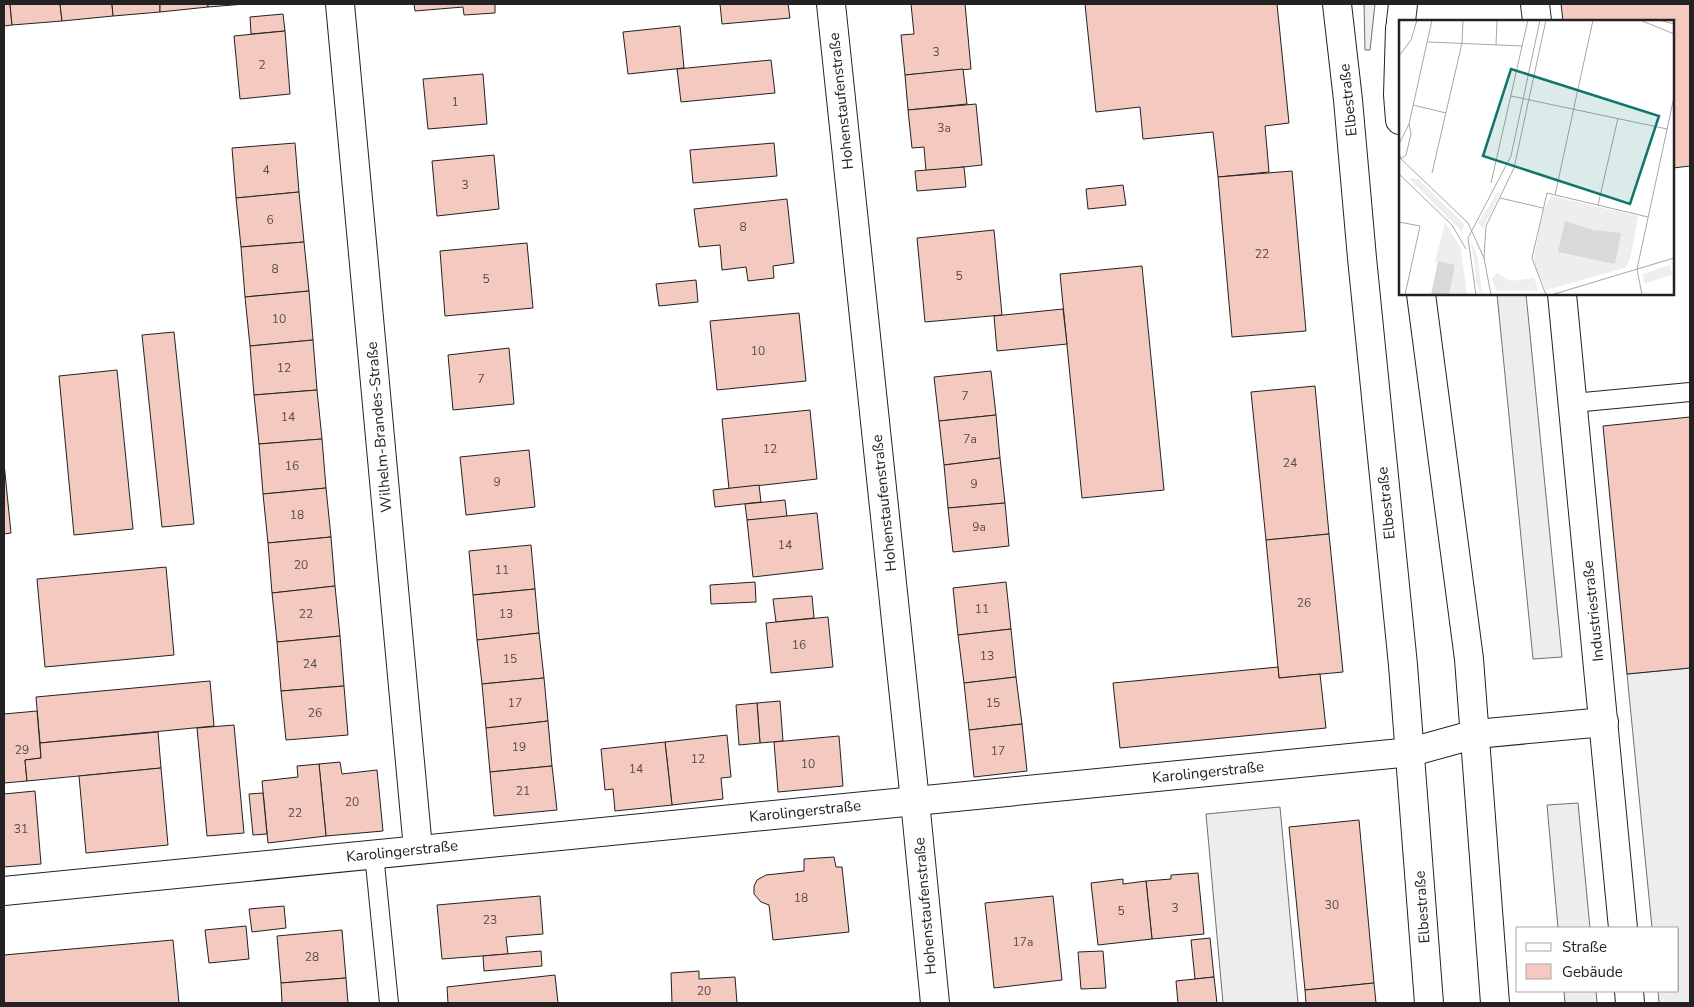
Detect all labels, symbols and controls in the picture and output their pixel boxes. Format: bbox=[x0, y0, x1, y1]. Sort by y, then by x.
inset map bbox=[1399, 20, 1674, 295]
street label: Hohenstaufenstraße bbox=[824, 31, 858, 170]
house number: 3 bbox=[932, 44, 940, 60]
house number: 2 bbox=[258, 57, 266, 73]
street label: Elbestraße bbox=[1334, 63, 1362, 137]
house number: 1 bbox=[451, 94, 459, 110]
house number: 3a bbox=[937, 120, 951, 136]
house number: 4 bbox=[262, 162, 270, 178]
house number: 3 bbox=[461, 177, 469, 193]
house number: 6 bbox=[266, 212, 274, 228]
house number: 8 bbox=[739, 219, 747, 235]
house number: 22 bbox=[1255, 246, 1269, 262]
house number: 8 bbox=[271, 261, 279, 277]
house number: 5 bbox=[955, 268, 963, 284]
house number: 5 bbox=[482, 271, 490, 287]
house number: 10 bbox=[272, 311, 286, 327]
street label: Wilhelm-Brandes-Straße bbox=[362, 341, 396, 513]
house number: 10 bbox=[751, 343, 765, 359]
house number: 12 bbox=[277, 360, 291, 376]
house number: 7 bbox=[477, 371, 485, 387]
house number: 7 bbox=[961, 388, 969, 404]
house number: 14 bbox=[281, 409, 295, 425]
house number: 7a bbox=[963, 431, 977, 447]
street label: Hohenstaufenstraße bbox=[867, 433, 901, 572]
house number: 12 bbox=[763, 441, 777, 457]
house number: 24 bbox=[1283, 455, 1297, 471]
house number: 16 bbox=[285, 458, 299, 474]
street label: Elbestraße bbox=[1372, 466, 1400, 540]
house number: 9 bbox=[493, 474, 501, 490]
house number: 9 bbox=[970, 476, 978, 492]
house number: 18 bbox=[290, 507, 304, 523]
house number: 9a bbox=[972, 519, 986, 535]
house number: 14 bbox=[778, 537, 792, 553]
house number: 20 bbox=[294, 557, 308, 573]
street label: Industriestraße bbox=[1578, 559, 1608, 663]
house number: 11 bbox=[495, 562, 509, 578]
house number: 26 bbox=[1297, 595, 1311, 611]
house number: 11 bbox=[975, 601, 989, 617]
house number: 22 bbox=[299, 606, 313, 622]
house number: 13 bbox=[499, 606, 513, 622]
house number: 16 bbox=[792, 637, 806, 653]
house number: 13 bbox=[980, 648, 994, 664]
house number: 15 bbox=[503, 651, 517, 667]
house number: 24 bbox=[303, 656, 317, 672]
house number: 17 bbox=[508, 695, 522, 711]
house number: 15 bbox=[986, 695, 1000, 711]
house number: 26 bbox=[308, 705, 322, 721]
house number: 19 bbox=[512, 739, 526, 755]
house number: 29 bbox=[15, 742, 29, 758]
house number: 17 bbox=[991, 743, 1005, 759]
house number: 12 bbox=[691, 751, 705, 767]
house number: 10 bbox=[801, 756, 815, 772]
street label: Karolingerstraße bbox=[1151, 756, 1265, 788]
house number: 14 bbox=[629, 761, 643, 777]
house number: 21 bbox=[516, 783, 530, 799]
house number: 20 bbox=[345, 794, 359, 810]
street label: Karolingerstraße bbox=[748, 795, 862, 827]
house number: 22 bbox=[288, 805, 302, 821]
house number: 31 bbox=[14, 821, 28, 837]
street label: Karolingerstraße bbox=[345, 835, 459, 867]
street label: Hohenstaufenstraße bbox=[909, 837, 941, 975]
street label: Elbestraße bbox=[1409, 870, 1435, 944]
house number: 18 bbox=[794, 890, 808, 906]
house number: 30 bbox=[1325, 897, 1339, 913]
house number: 3 bbox=[1171, 900, 1179, 916]
house number: 5 bbox=[1117, 903, 1125, 919]
house number: 23 bbox=[483, 912, 497, 928]
legend bbox=[1516, 927, 1679, 992]
house number: 17a bbox=[1013, 934, 1033, 950]
text: Straße bbox=[1562, 937, 1607, 957]
house number: 28 bbox=[305, 949, 319, 965]
text: Gebäude bbox=[1562, 962, 1623, 982]
house number: 20 bbox=[697, 983, 711, 999]

